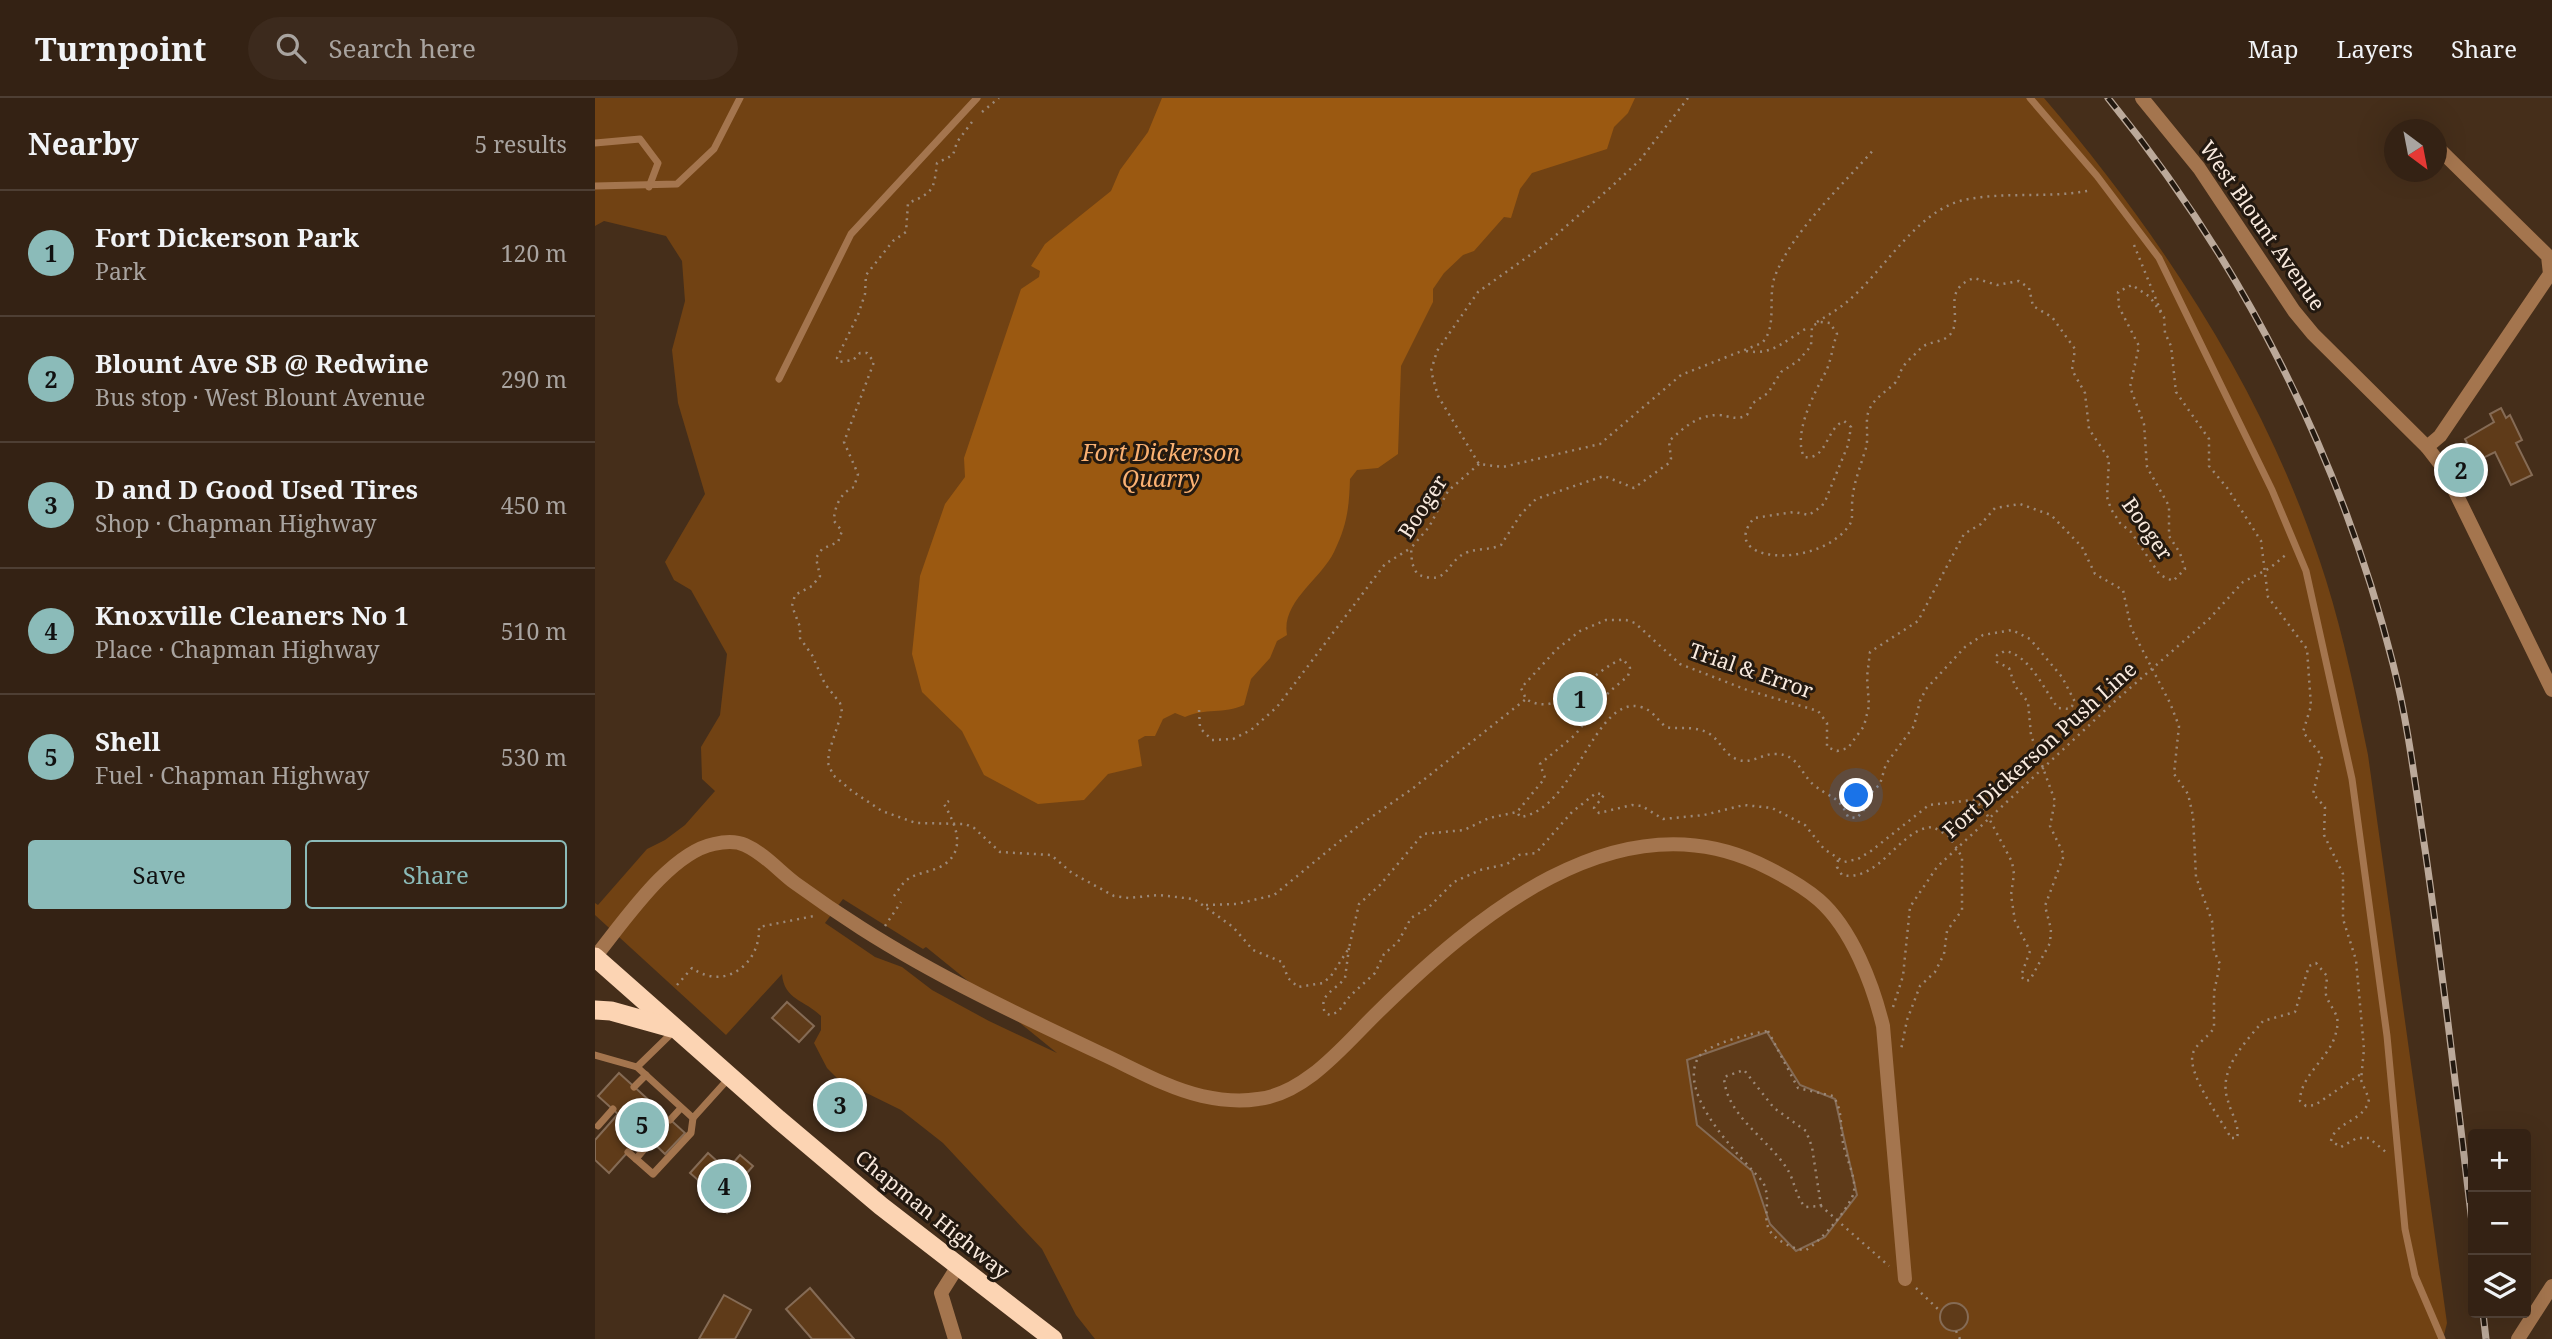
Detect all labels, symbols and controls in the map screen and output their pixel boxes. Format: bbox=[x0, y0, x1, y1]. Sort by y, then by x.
search box bbox=[248, 17, 738, 80]
text: Turnpoint bbox=[35, 26, 206, 71]
icon: search bbox=[272, 29, 310, 67]
text: Search here bbox=[328, 30, 476, 66]
text: Map bbox=[2248, 32, 2299, 65]
text: Layers bbox=[2337, 32, 2413, 65]
text: Share bbox=[2451, 32, 2517, 65]
north arrow bbox=[2384, 119, 2447, 182]
text: Nearby bbox=[28, 123, 139, 164]
text: 5 results bbox=[474, 128, 567, 160]
street label: West Blount Avenue bbox=[2194, 135, 2332, 316]
text: Fort Dickerson Park bbox=[95, 219, 359, 255]
text: 1 bbox=[45, 237, 58, 269]
text: 120 m bbox=[501, 237, 567, 269]
text: Park bbox=[95, 255, 146, 287]
text: Blount Ave SB @ Redwine bbox=[95, 345, 429, 381]
text: 2 bbox=[45, 363, 58, 395]
text: 290 m bbox=[501, 363, 567, 395]
text: Bus stop · West Blount Avenue bbox=[95, 381, 425, 413]
water label: Fort Dickerson Quarry bbox=[1081, 436, 1240, 494]
pin: 2 bbox=[2438, 444, 2484, 496]
street label: Booger bbox=[1391, 469, 1453, 544]
text: D and D Good Used Tires bbox=[95, 471, 418, 507]
text: 3 bbox=[45, 489, 58, 521]
text: 450 m bbox=[501, 489, 567, 521]
street label: Booger bbox=[2116, 492, 2180, 565]
text: Shop · Chapman Highway bbox=[95, 507, 376, 539]
text: Knoxville Cleaners No 1 bbox=[95, 597, 409, 633]
text: 4 bbox=[45, 615, 58, 647]
text: 510 m bbox=[501, 615, 567, 647]
text: Place · Chapman Highway bbox=[95, 633, 380, 665]
street label: Trial & Error bbox=[1686, 636, 1817, 704]
street label: Fort Dickerson Push Line bbox=[1937, 655, 2142, 844]
pin: 1 bbox=[1557, 673, 1603, 725]
text: Shell bbox=[95, 723, 161, 759]
text: 5 bbox=[45, 741, 58, 773]
text: 530 m bbox=[501, 741, 567, 773]
text: Fuel · Chapman Highway bbox=[95, 759, 370, 791]
your location bbox=[1839, 778, 1873, 812]
button: Save bbox=[28, 840, 291, 909]
button: Share bbox=[305, 840, 567, 909]
pin: 3 bbox=[817, 1079, 863, 1131]
pin: 5 bbox=[619, 1099, 665, 1151]
map controls bbox=[2468, 1129, 2531, 1318]
button: + bbox=[2468, 1129, 2531, 1192]
street label: Chapman Highway bbox=[850, 1143, 1016, 1285]
pin: 4 bbox=[701, 1160, 747, 1212]
button: − bbox=[2468, 1192, 2531, 1255]
button: layers bbox=[2468, 1255, 2531, 1318]

